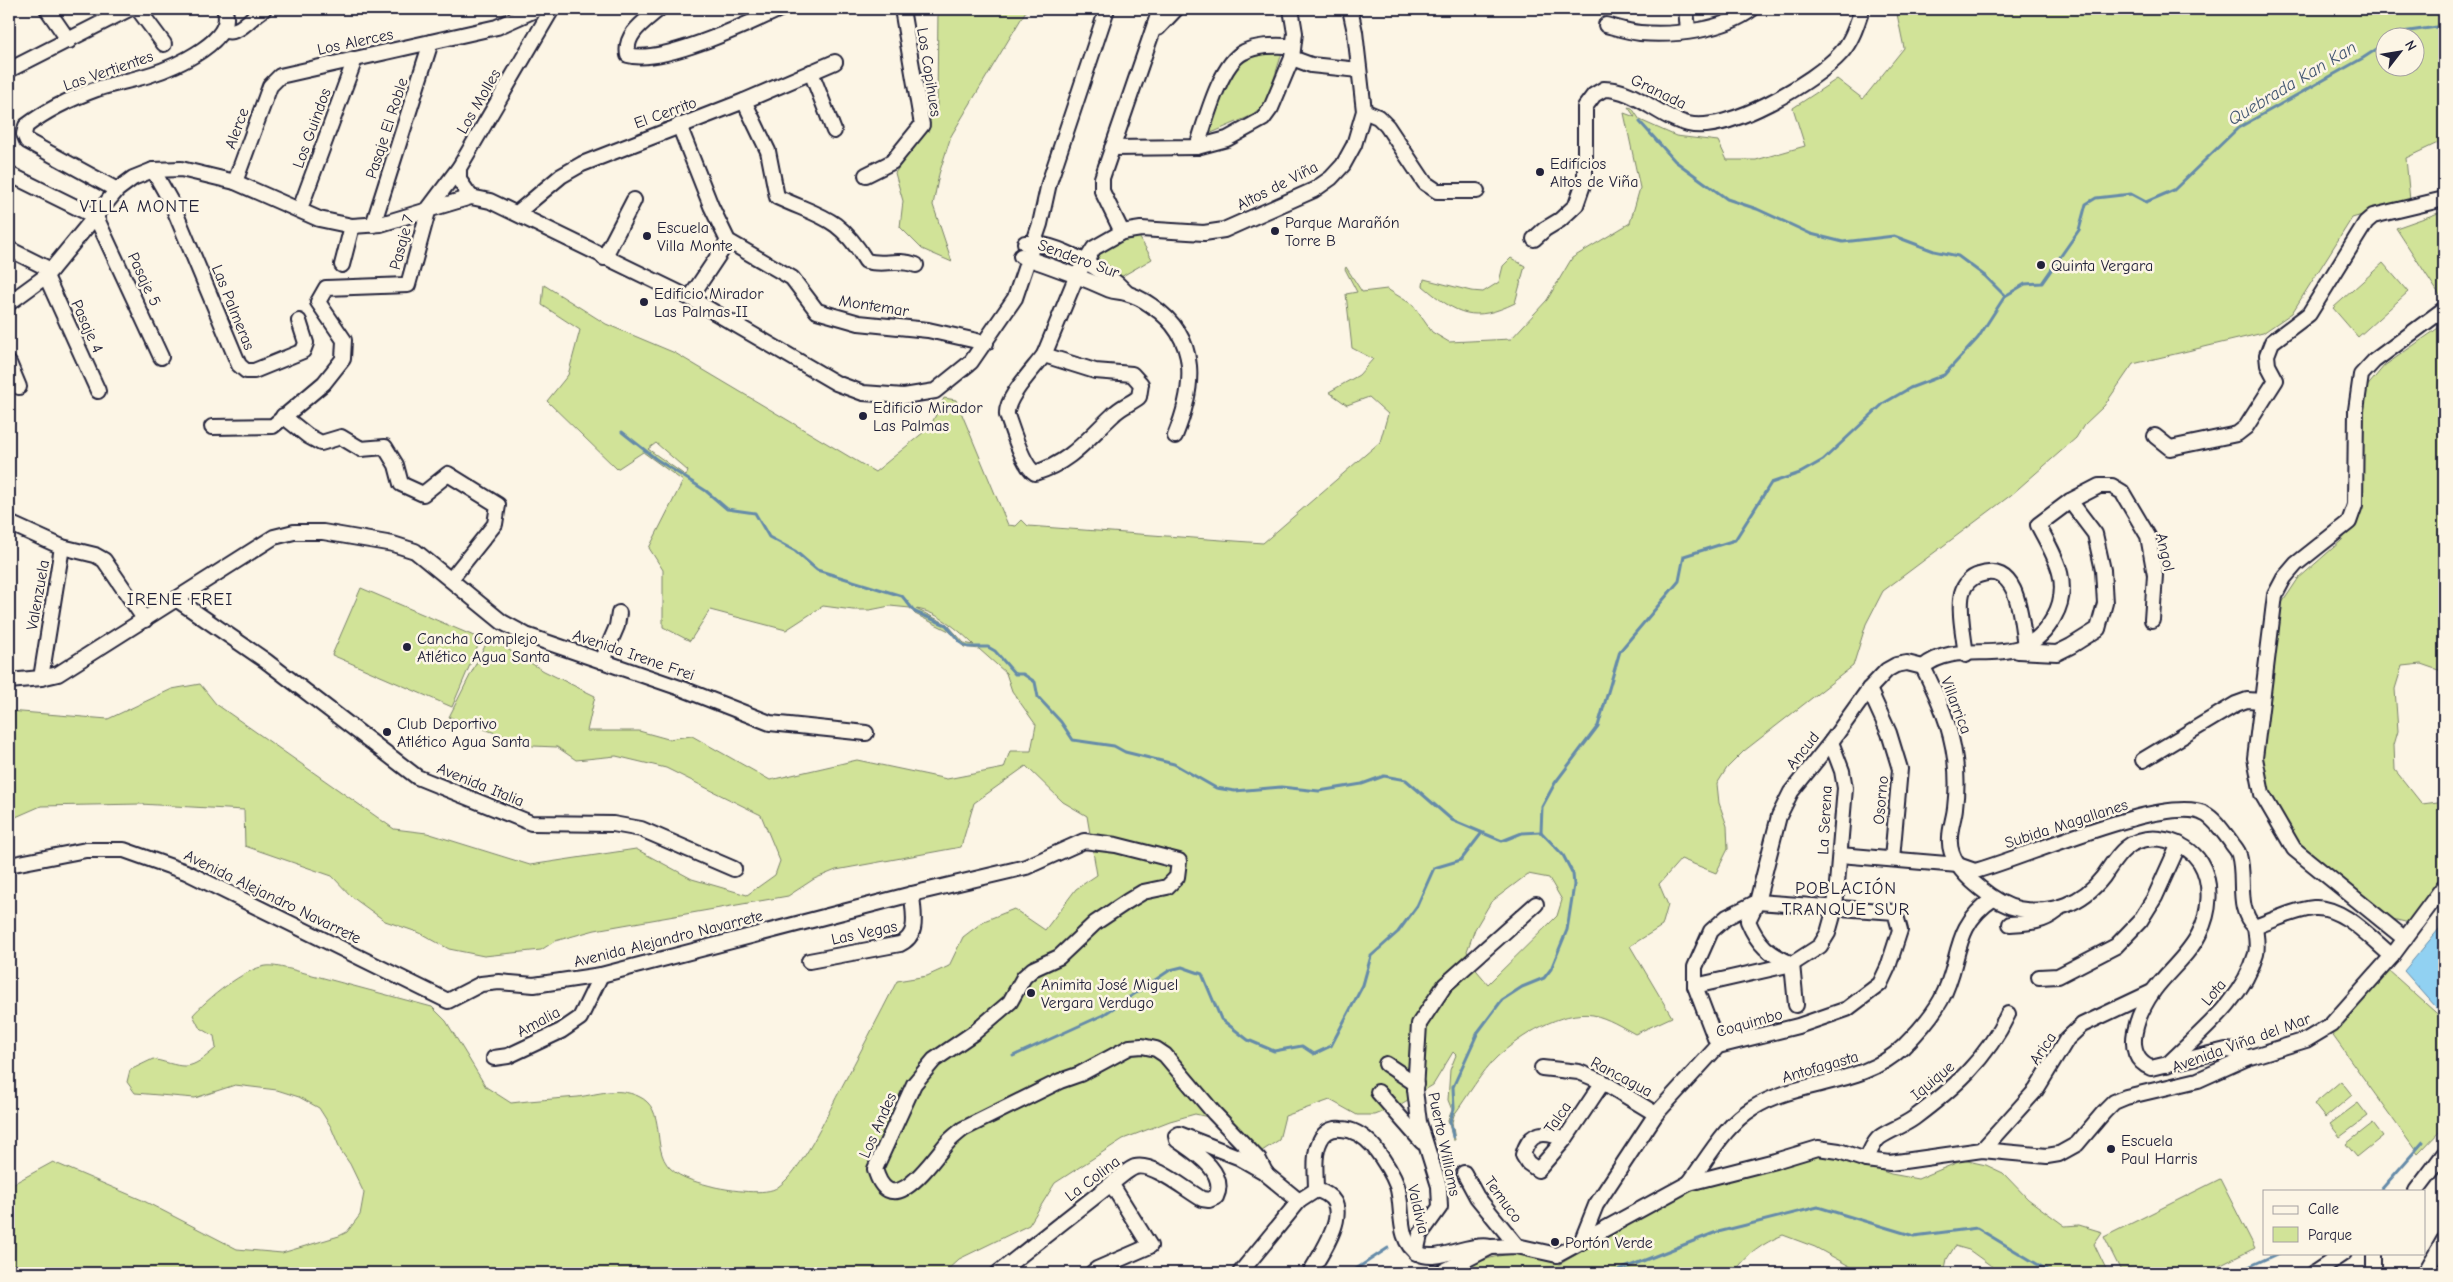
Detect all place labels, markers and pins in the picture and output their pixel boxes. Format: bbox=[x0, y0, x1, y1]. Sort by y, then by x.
place label: Edificios Altos de Viña bbox=[1550, 155, 1638, 191]
marker: Edificios Altos de Viña bbox=[1534, 166, 1546, 178]
place label: Parque Marañón Torre B bbox=[1285, 214, 1400, 250]
place label: Escuela Villa Monte bbox=[657, 219, 733, 255]
marker: Parque Marañón Torre B bbox=[1269, 225, 1281, 237]
marker: Escuela Villa Monte bbox=[641, 230, 653, 242]
place label: Quinta Vergara bbox=[2051, 257, 2153, 275]
marker: Quinta Vergara bbox=[2035, 259, 2047, 271]
place label: Edificio Mirador Las Palmas II bbox=[654, 285, 764, 321]
marker: Edificio Mirador Las Palmas II bbox=[638, 296, 650, 308]
place label: Edificio Mirador Las Palmas bbox=[873, 399, 983, 435]
marker: Edificio Mirador Las Palmas bbox=[857, 410, 869, 422]
place label: Cancha Complejo Atlético Agua Santa bbox=[417, 630, 550, 666]
marker: Cancha Complejo Atlético Agua Santa bbox=[401, 641, 413, 653]
place label: Club Deportivo Atlético Agua Santa bbox=[397, 715, 530, 751]
marker: Club Deportivo Atlético Agua Santa bbox=[381, 726, 393, 738]
place label: Animita José Miguel Vergara Verdugo bbox=[1041, 976, 1178, 1012]
marker: Animita José Miguel Vergara Verdugo bbox=[1025, 987, 1037, 999]
place label: Escuela Paul Harris bbox=[2121, 1132, 2198, 1168]
marker: Escuela Paul Harris bbox=[2105, 1143, 2117, 1155]
place label: Portón Verde bbox=[1565, 1234, 1653, 1252]
marker: Portón Verde bbox=[1549, 1236, 1561, 1248]

